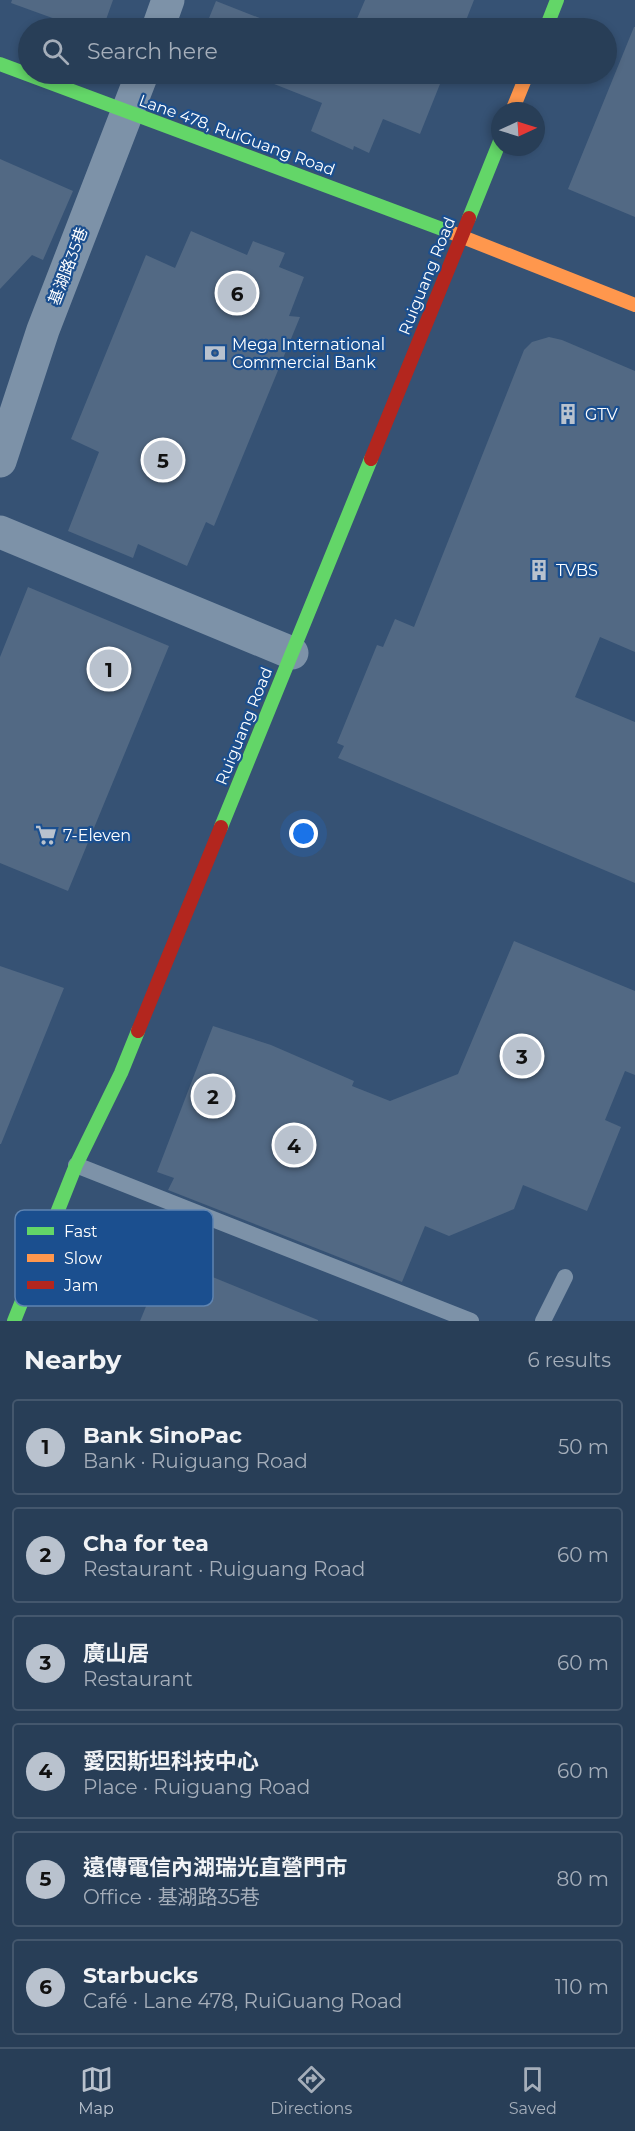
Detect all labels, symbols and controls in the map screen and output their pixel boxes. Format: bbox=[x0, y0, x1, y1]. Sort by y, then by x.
search box bbox=[18, 18, 617, 84]
icon: search bbox=[39, 35, 72, 68]
text: Search here bbox=[87, 38, 218, 65]
street label: Lane 478, RuiGuang Road bbox=[136, 91, 338, 179]
north arrow bbox=[491, 102, 545, 156]
street label: Ruiguang Road bbox=[395, 214, 459, 338]
street label: 基湖路35巷 bbox=[44, 224, 92, 308]
pin: 6 bbox=[218, 270, 256, 316]
place label: Mega International Commercial Bank bbox=[232, 335, 385, 372]
bank icon: Mega International Commercial Bank bbox=[203, 341, 227, 365]
building icon: GTV bbox=[556, 402, 580, 426]
place label: GTV bbox=[585, 405, 618, 424]
pin: 5 bbox=[144, 438, 182, 482]
building icon: TVBS bbox=[527, 558, 551, 582]
place label: TVBS bbox=[556, 561, 598, 580]
pin: 1 bbox=[90, 646, 128, 692]
street label: Ruiguang Road bbox=[212, 664, 276, 788]
your location bbox=[289, 819, 318, 848]
supermarket icon: 7-Eleven bbox=[34, 823, 58, 847]
place label: 7-Eleven bbox=[63, 826, 131, 845]
pin: 3 bbox=[502, 1034, 542, 1078]
pin: 2 bbox=[194, 1074, 232, 1118]
pin: 4 bbox=[274, 1122, 314, 1168]
legend bbox=[15, 1210, 213, 1306]
text: Fast bbox=[64, 1222, 98, 1241]
text: Slow bbox=[64, 1249, 102, 1268]
text: Jam bbox=[63, 1276, 98, 1295]
text: Nearby bbox=[24, 1344, 121, 1376]
text: 6 results bbox=[527, 1348, 611, 1372]
text: Bank SinoPac bbox=[83, 1422, 242, 1449]
text: 1 bbox=[42, 1435, 49, 1459]
text: 50 m bbox=[558, 1435, 609, 1459]
text: Bank · Ruiguang Road bbox=[83, 1449, 308, 1473]
text: Cha for tea bbox=[83, 1530, 209, 1557]
text: 2 bbox=[40, 1543, 51, 1567]
text: 60 m bbox=[557, 1543, 609, 1567]
text: Restaurant · Ruiguang Road bbox=[83, 1557, 365, 1581]
text: 廣山居 bbox=[83, 1640, 149, 1667]
text: 3 bbox=[40, 1651, 51, 1675]
text: 60 m bbox=[557, 1651, 609, 1675]
text: Restaurant bbox=[83, 1667, 193, 1691]
text: 愛因斯坦科技中心 bbox=[83, 1748, 259, 1775]
text: 4 bbox=[39, 1759, 52, 1783]
text: 60 m bbox=[557, 1759, 609, 1783]
text: Place · Ruiguang Road bbox=[83, 1775, 310, 1799]
text: 遠傳電信內湖瑞光直營門市 bbox=[83, 1854, 347, 1881]
text: 5 bbox=[40, 1867, 51, 1891]
text: 80 m bbox=[557, 1867, 609, 1891]
text: Office · 基湖路35巷 bbox=[83, 1885, 260, 1909]
text: Starbucks bbox=[83, 1962, 198, 1989]
text: 6 bbox=[39, 1975, 52, 1999]
text: 110 m bbox=[555, 1975, 609, 1999]
text: Café · Lane 478, RuiGuang Road bbox=[83, 1989, 402, 2013]
tab: Map bbox=[78, 2063, 114, 2118]
tab: Directions bbox=[270, 2063, 352, 2118]
tab: Saved bbox=[509, 2063, 557, 2118]

